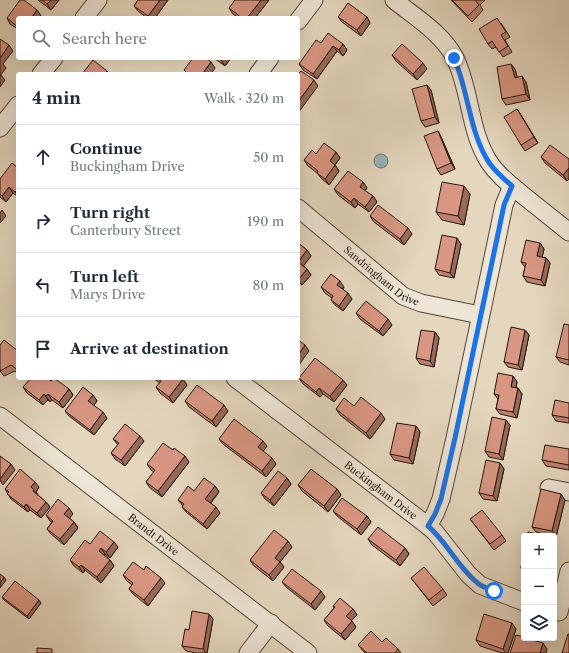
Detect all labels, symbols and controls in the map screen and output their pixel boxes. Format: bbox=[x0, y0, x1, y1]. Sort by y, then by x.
search box bbox=[16, 16, 300, 60]
icon: search bbox=[30, 27, 52, 49]
text: Search here bbox=[62, 29, 147, 48]
route end bbox=[445, 49, 463, 67]
text: 4 min bbox=[32, 88, 81, 108]
text: Walk · 320 m bbox=[204, 90, 284, 106]
text: Continue bbox=[70, 139, 142, 158]
icon: ahead bbox=[32, 146, 54, 168]
text: 50 m bbox=[253, 149, 284, 165]
text: Buckingham Drive bbox=[70, 158, 185, 174]
text: Turn right bbox=[70, 203, 150, 222]
icon: right bbox=[32, 210, 54, 232]
text: 190 m bbox=[247, 213, 284, 229]
text: Canterbury Street bbox=[70, 222, 181, 238]
street label: Sandringham Drive bbox=[341, 243, 422, 308]
text: Turn left bbox=[70, 267, 139, 286]
icon: left bbox=[32, 274, 54, 296]
text: 80 m bbox=[252, 277, 284, 293]
text: Marys Drive bbox=[70, 286, 145, 302]
icon: arrive bbox=[32, 338, 54, 360]
text: Arrive at destination bbox=[70, 339, 229, 358]
street label: Buckingham Drive bbox=[342, 458, 420, 522]
street label: Brandt Drive bbox=[126, 511, 182, 558]
map controls bbox=[521, 533, 557, 641]
button: + bbox=[521, 533, 557, 569]
button: − bbox=[521, 569, 557, 605]
route start bbox=[485, 582, 503, 600]
button: layers bbox=[521, 605, 557, 641]

